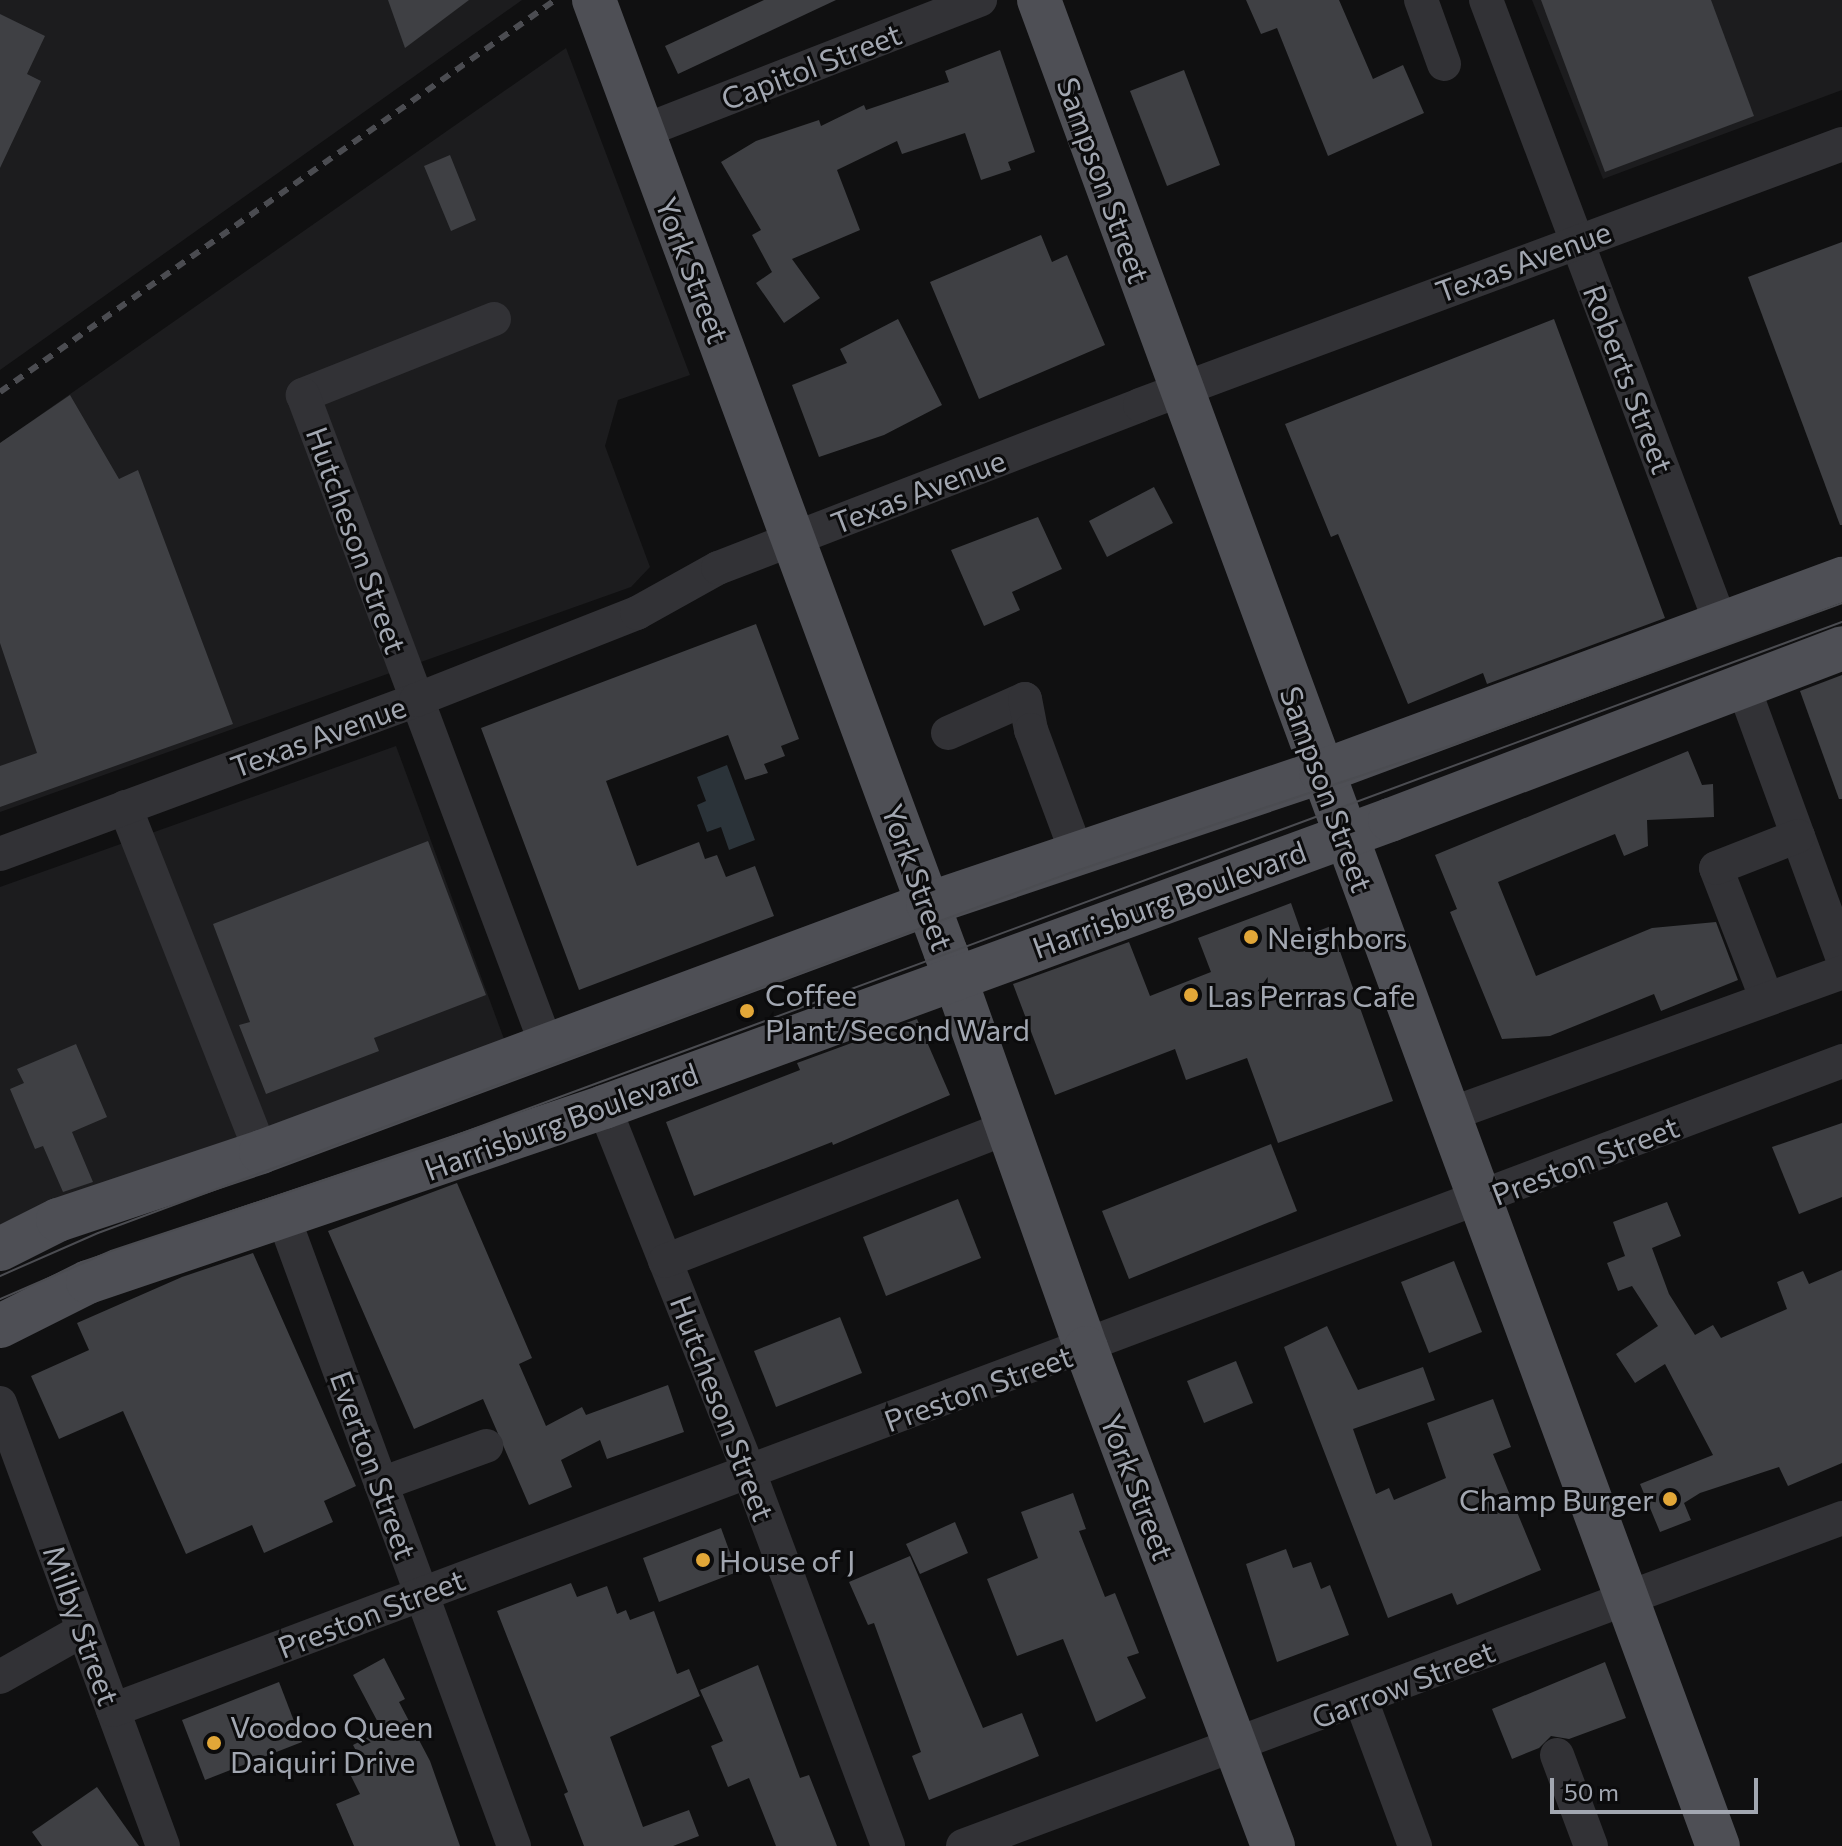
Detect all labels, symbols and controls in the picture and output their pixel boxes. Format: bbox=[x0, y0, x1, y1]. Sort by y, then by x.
street label: Capitol Street bbox=[716, 15, 906, 117]
street label: Sampson Street bbox=[1050, 72, 1158, 288]
street label: York Street bbox=[649, 192, 737, 348]
street label: Texas Avenue bbox=[1430, 213, 1616, 309]
street label: Roberts Street bbox=[1577, 280, 1681, 478]
street label: Hutcheson Street bbox=[299, 422, 415, 658]
street label: Texas Avenue bbox=[826, 441, 1010, 541]
street label: Sampson Street bbox=[1273, 681, 1381, 897]
street label: Texas Avenue bbox=[225, 688, 411, 784]
street label: York Street bbox=[875, 799, 961, 955]
street label: Harrisburg Boulevard bbox=[1027, 833, 1311, 965]
place label: Neighbors bbox=[1267, 919, 1407, 955]
marker: Neighbors bbox=[1242, 928, 1260, 946]
place label: Coffee Plant/Second Ward bbox=[765, 976, 1030, 1046]
place label: Las Perras Cafe bbox=[1207, 977, 1415, 1013]
marker: Las Perras Cafe bbox=[1182, 986, 1200, 1004]
marker: Coffee Plant/Second Ward bbox=[736, 1000, 758, 1022]
street label: Harrisburg Boulevard bbox=[419, 1055, 703, 1187]
street label: Preston Street bbox=[1486, 1108, 1684, 1212]
street label: Hutcheson Street bbox=[663, 1290, 783, 1526]
street label: Preston Street bbox=[879, 1337, 1077, 1439]
street label: Everton Street bbox=[323, 1366, 425, 1564]
street label: York Street bbox=[1094, 1409, 1182, 1565]
place label: Champ Burger bbox=[1459, 1481, 1654, 1517]
marker: Champ Burger bbox=[1661, 1490, 1679, 1508]
street label: Milby Street bbox=[36, 1540, 128, 1710]
place label: House of J bbox=[719, 1542, 855, 1578]
marker: House of J bbox=[694, 1551, 712, 1569]
street label: Preston Street bbox=[272, 1561, 470, 1665]
street label: Garrow Street bbox=[1306, 1633, 1500, 1735]
place label: Voodoo Queen Daiquiri Drive bbox=[230, 1708, 433, 1778]
marker: Voodoo Queen Daiquiri Drive bbox=[205, 1734, 223, 1752]
scale bar bbox=[1554, 1762, 1762, 1812]
text: 50 m bbox=[1564, 1777, 1619, 1806]

